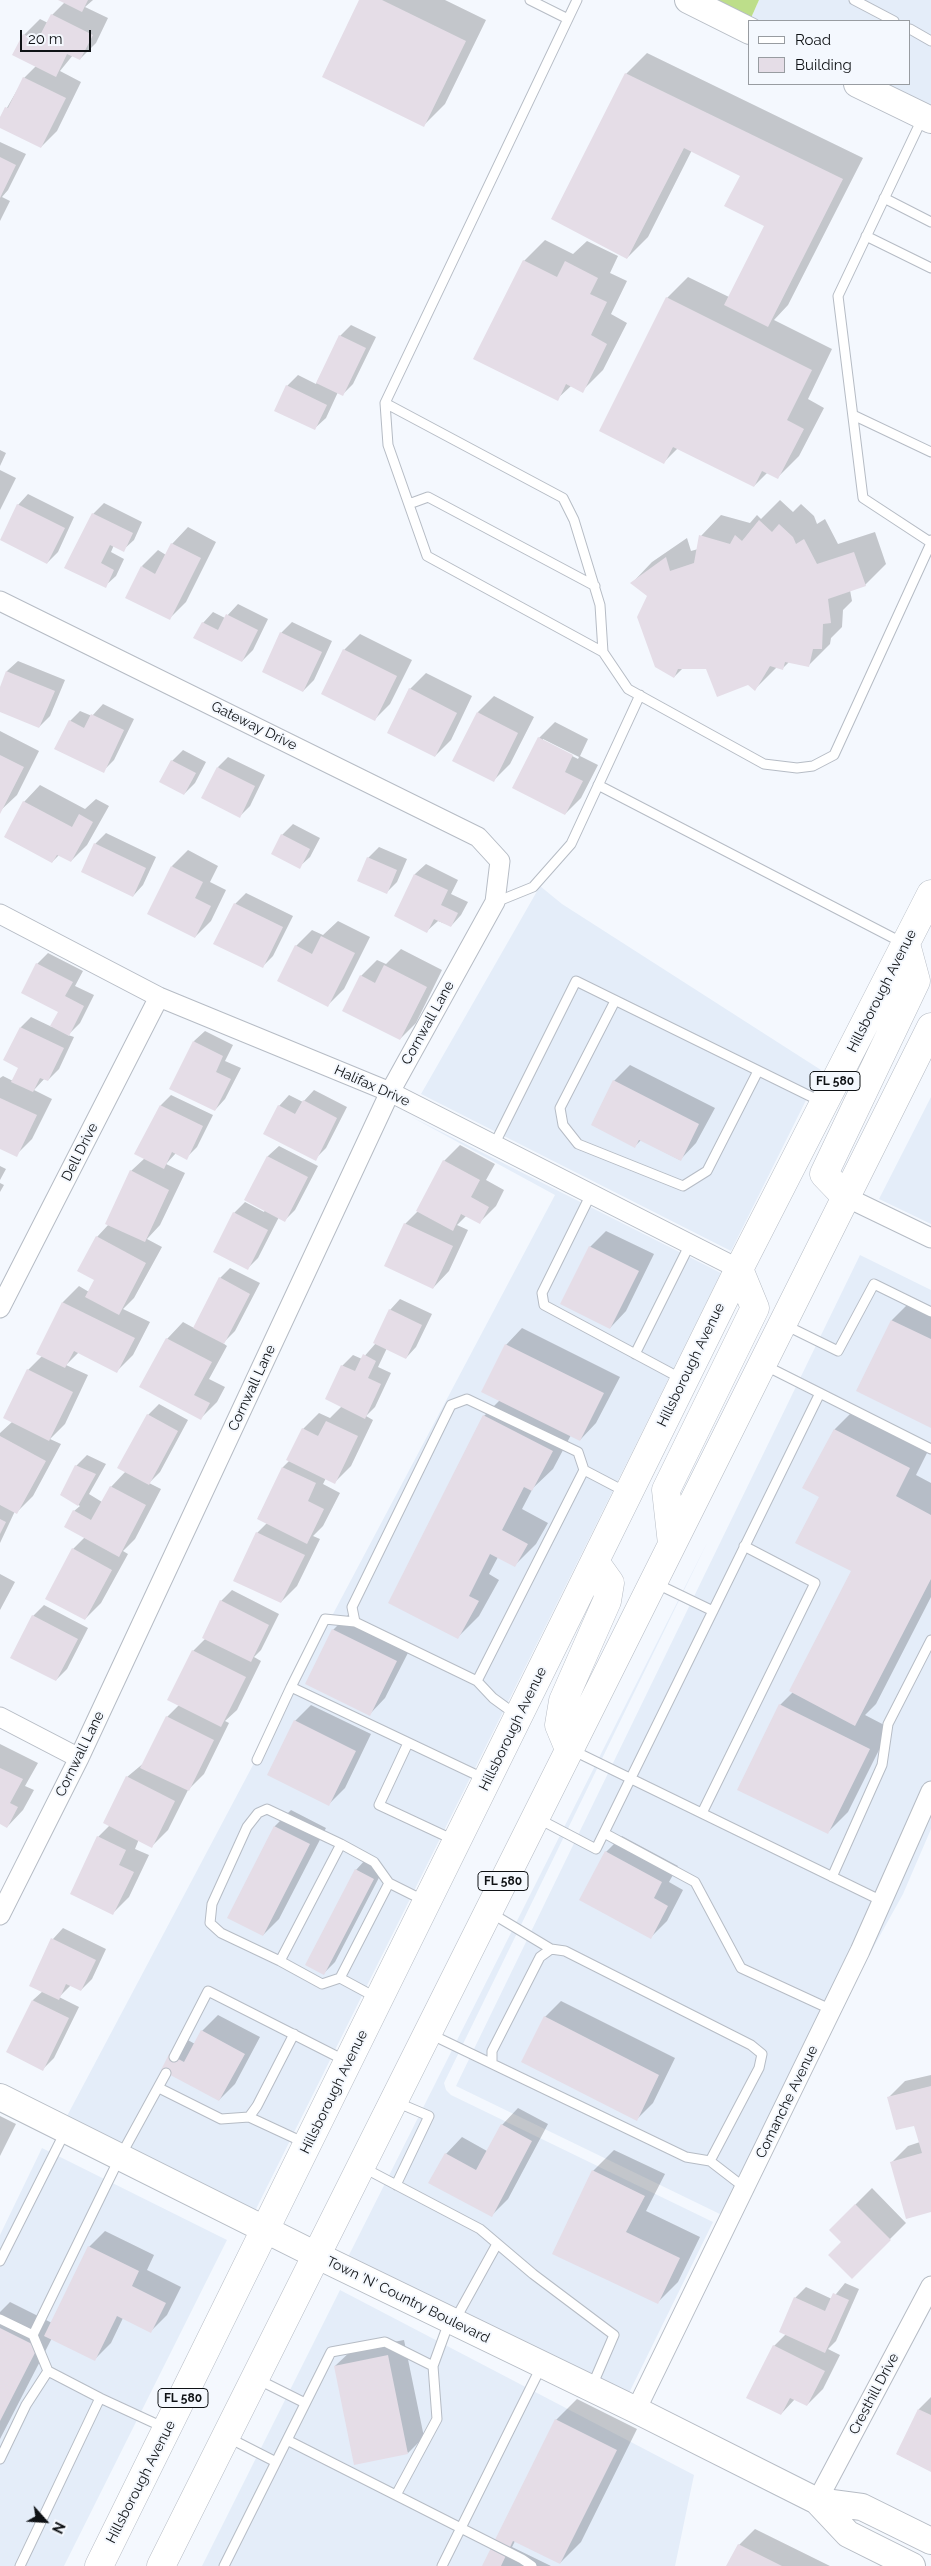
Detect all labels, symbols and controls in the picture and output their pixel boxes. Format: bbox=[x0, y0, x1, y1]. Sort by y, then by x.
scale bar bbox=[22, 20, 94, 52]
legend bbox=[748, 20, 911, 85]
text: 20 m bbox=[28, 30, 63, 48]
text: Road bbox=[795, 31, 831, 49]
text: Building bbox=[795, 56, 852, 74]
street label: Gateway Drive bbox=[208, 698, 300, 754]
street label: Hillsborough Avenue bbox=[844, 927, 920, 1055]
street label: Cornwall Lane bbox=[398, 978, 458, 1068]
street label: Halifax Drive bbox=[332, 1062, 412, 1110]
road number: FL 580 bbox=[810, 1072, 860, 1090]
street label: Dell Drive bbox=[58, 1120, 102, 1184]
street label: Hillsborough Avenue bbox=[654, 1300, 728, 1430]
street label: Cornwall Lane bbox=[225, 1342, 279, 1434]
street label: Hillsborough Avenue bbox=[476, 1664, 550, 1794]
street label: Cornwall Lane bbox=[52, 1709, 108, 1799]
road number: FL 580 bbox=[478, 1872, 528, 1890]
street label: Hillsborough Avenue bbox=[297, 2027, 371, 2157]
street label: Comanche Avenue bbox=[752, 2043, 822, 2161]
street label: Town 'N' Country Boulevard bbox=[324, 2253, 492, 2347]
street label: Cresthill Drive bbox=[846, 2350, 902, 2438]
road number: FL 580 bbox=[158, 2388, 208, 2408]
street label: Hillsborough Avenue bbox=[103, 2418, 179, 2546]
north arrow bbox=[20, 2496, 70, 2546]
text: N bbox=[49, 2519, 68, 2536]

